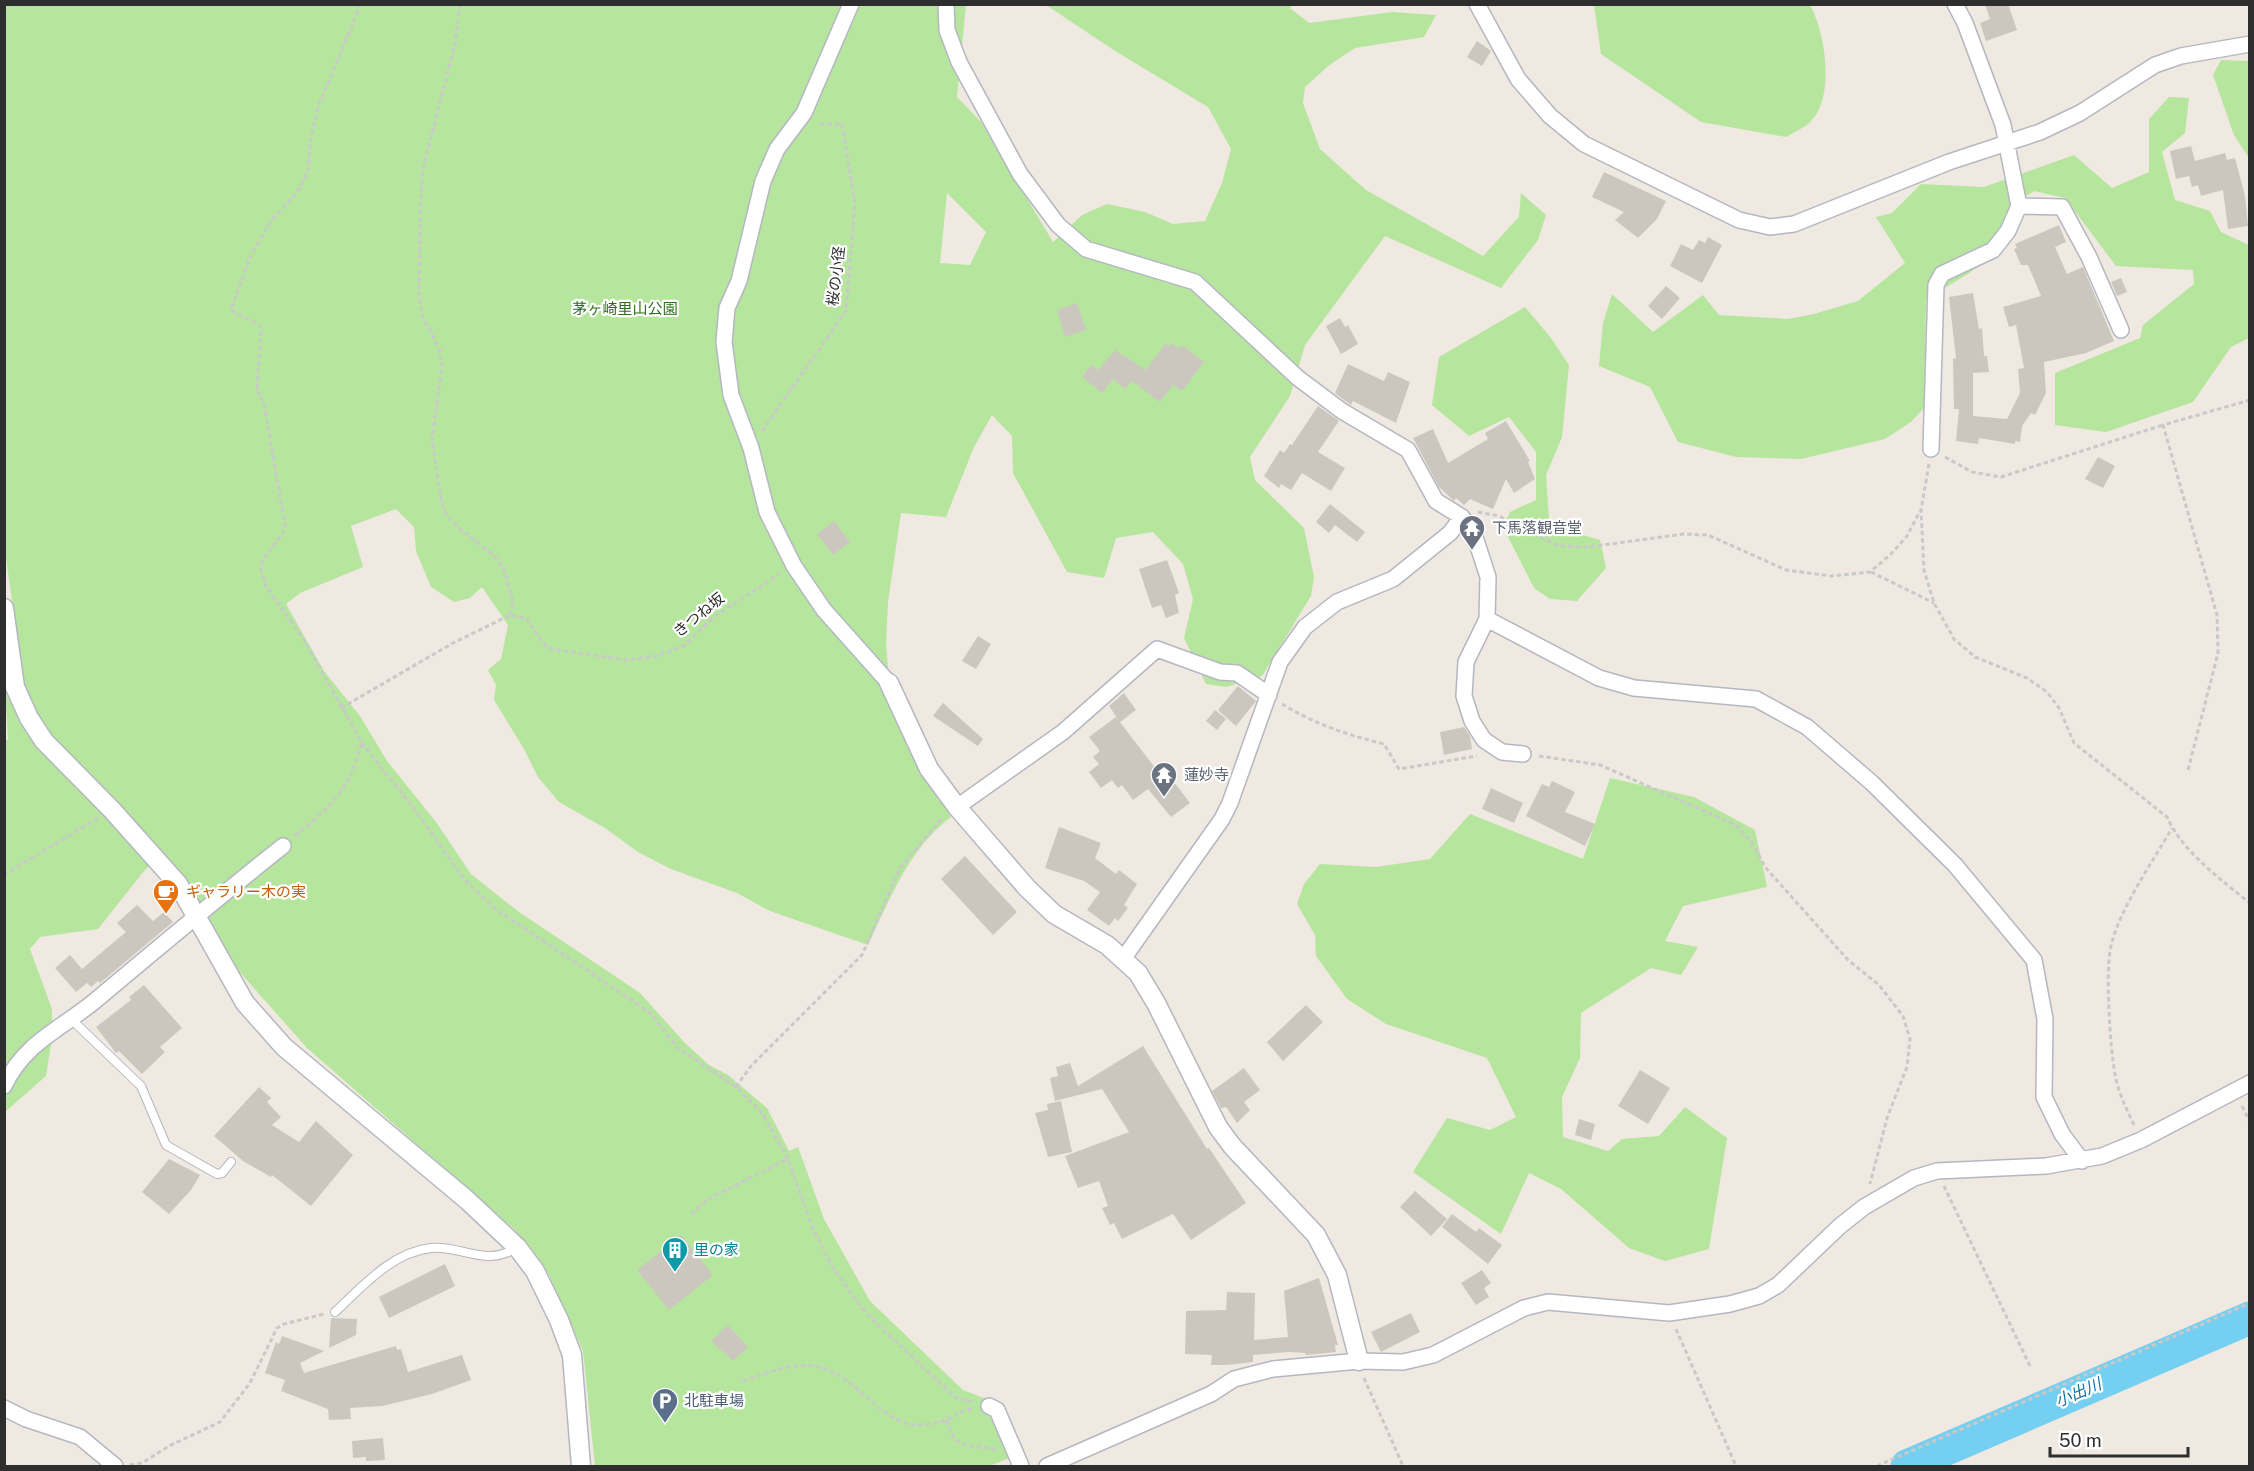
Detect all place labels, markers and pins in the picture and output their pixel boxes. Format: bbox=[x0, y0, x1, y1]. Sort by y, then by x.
temple icon: 下馬落観音堂 bbox=[1457, 513, 1487, 551]
place label: 下馬落観音堂 bbox=[1492, 519, 1582, 536]
temple icon: 蓮妙寺 bbox=[1149, 760, 1179, 798]
place label: 蓮妙寺 bbox=[1184, 766, 1229, 783]
cafe icon: ギャラリー木の実 bbox=[151, 877, 181, 915]
place label: ギャラリー木の実 bbox=[186, 883, 306, 900]
building icon: 里の家 bbox=[660, 1235, 690, 1273]
place label: 里の家 bbox=[694, 1241, 739, 1258]
parking icon: 北駐車場 bbox=[650, 1386, 680, 1424]
place label: 北駐車場 bbox=[684, 1392, 744, 1409]

